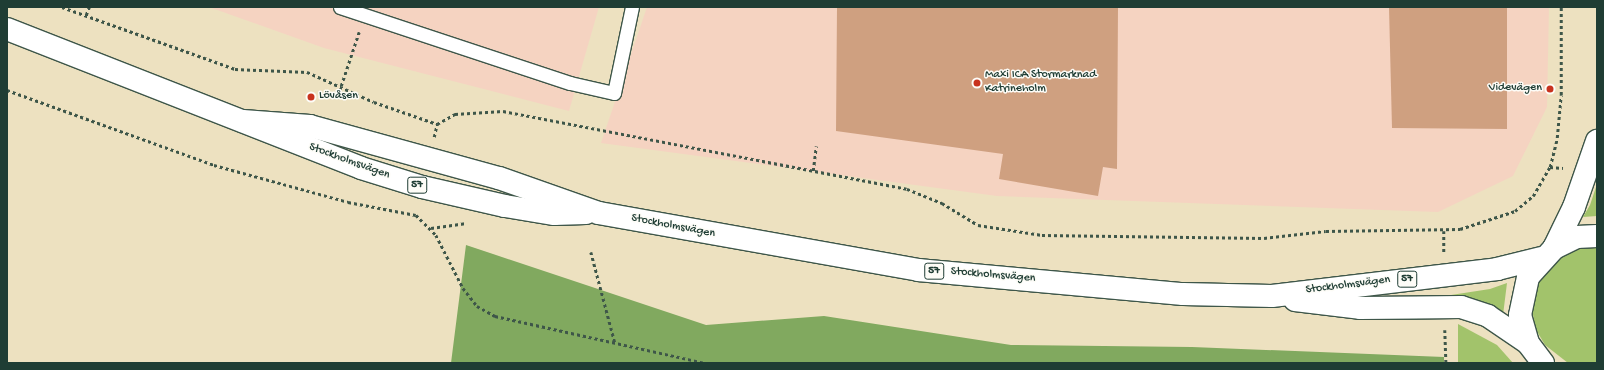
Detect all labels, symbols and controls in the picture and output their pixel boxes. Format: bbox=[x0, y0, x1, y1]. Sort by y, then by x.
place label: Maxi ICA Stormarknad Katrineholm bbox=[985, 69, 1096, 97]
marker: Maxi ICA Stormarknad Katrineholm bbox=[972, 78, 982, 88]
place label: Videvägen bbox=[1489, 82, 1542, 96]
marker: Videvägen bbox=[1545, 84, 1555, 94]
place label: Lövåsen bbox=[319, 90, 358, 104]
marker: Lövåsen bbox=[306, 92, 316, 102]
street label: Stockholmsvägen bbox=[307, 141, 391, 183]
road number: 57 bbox=[407, 176, 427, 194]
street label: Stockholmsvägen bbox=[630, 212, 716, 242]
road number: 57 bbox=[924, 262, 944, 280]
street label: Stockholmsvägen bbox=[950, 265, 1036, 287]
road number: 57 bbox=[1397, 270, 1417, 288]
street label: Stockholmsvägen bbox=[1305, 274, 1391, 298]

